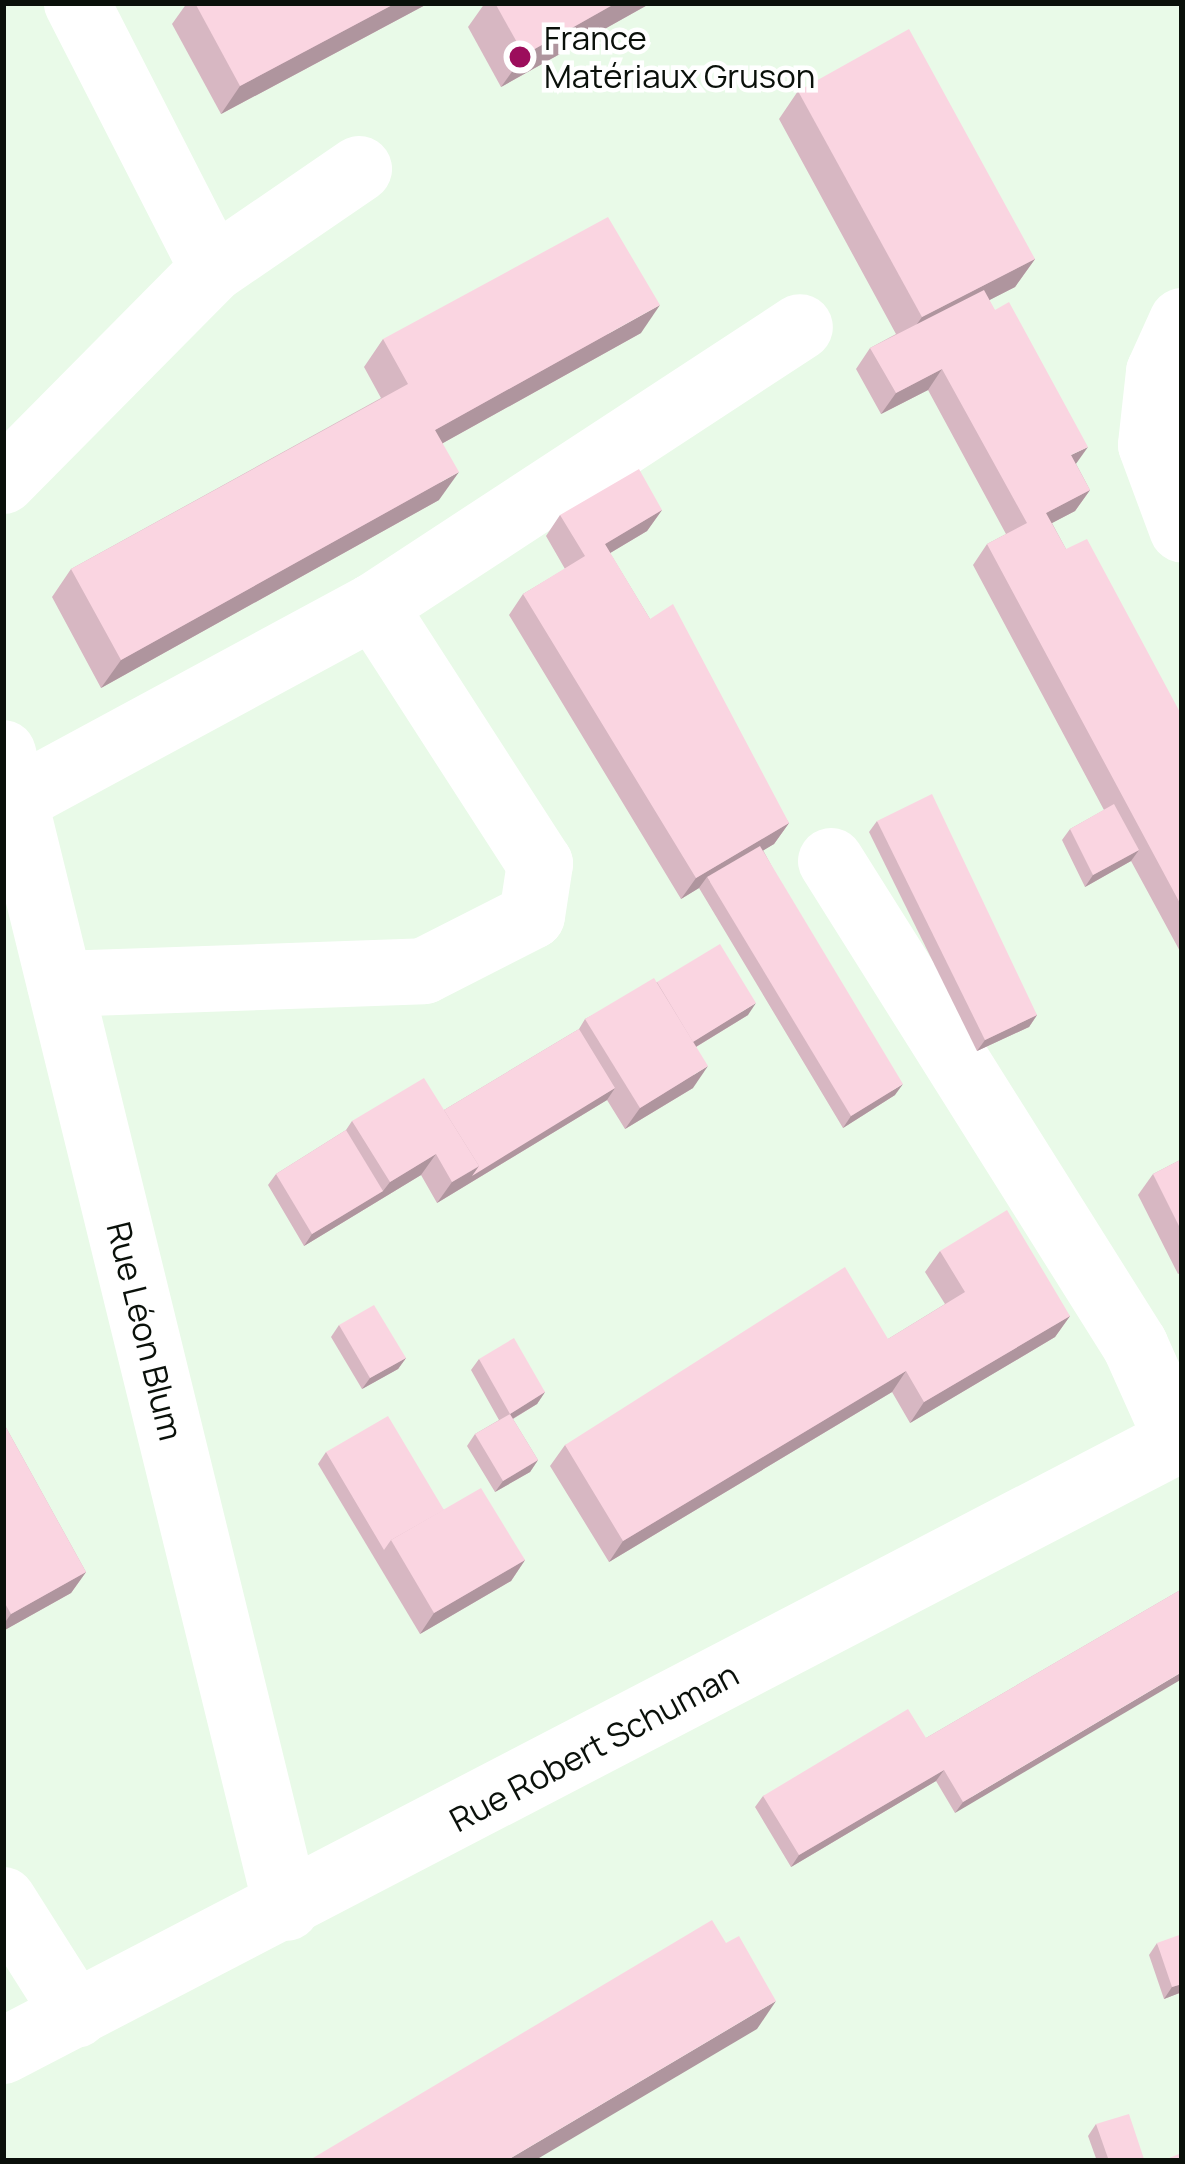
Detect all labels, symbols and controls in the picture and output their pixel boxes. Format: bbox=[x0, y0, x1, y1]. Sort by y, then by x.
place label: France Matériaux Gruson bbox=[544, 18, 815, 96]
marker: France Matériaux Gruson bbox=[507, 44, 533, 70]
street label: Rue Léon Blum bbox=[99, 1218, 191, 1444]
street label: Rue Robert Schuman bbox=[443, 1654, 745, 1840]

